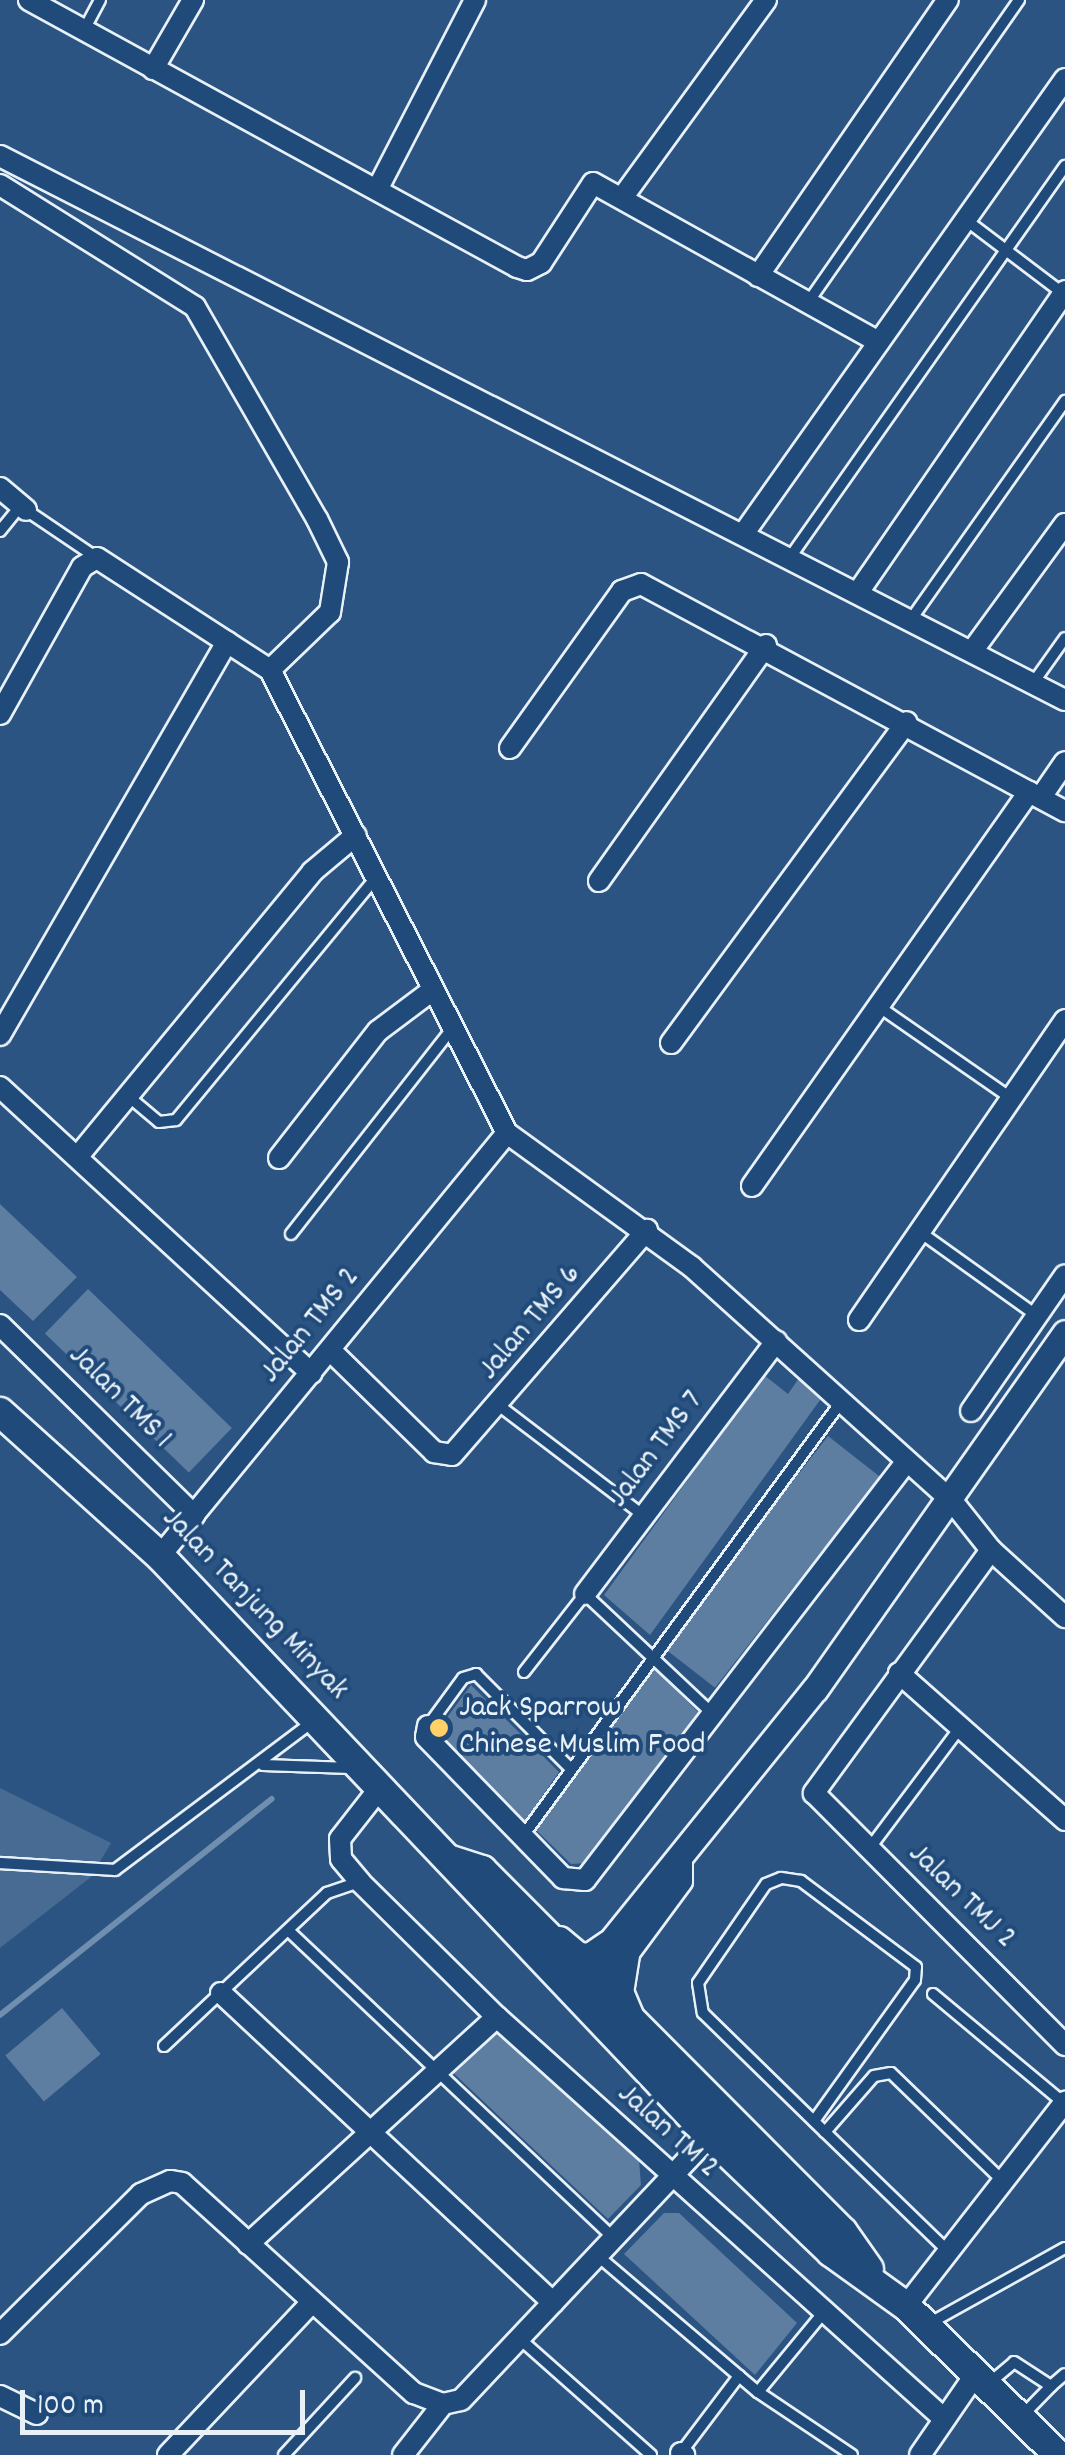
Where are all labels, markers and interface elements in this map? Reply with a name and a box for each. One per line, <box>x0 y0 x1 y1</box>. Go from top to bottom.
street label: Jalan TMS 6 <box>471 1257 591 1389</box>
street label: Jalan TMS 2 <box>253 1260 369 1392</box>
street label: Jalan TMS 1 <box>59 1338 179 1458</box>
street label: Jalan TMS 7 <box>601 1384 713 1516</box>
street label: Jalan Tanjung Minyak <box>152 1501 356 1709</box>
place label: Jack Sparrow Chinese Muslim Food <box>459 1691 706 1766</box>
marker: Jack Sparrow Chinese Muslim Food <box>428 1717 450 1739</box>
street label: Jalan TMJ 2 <box>899 1836 1023 1958</box>
street label: Jalan TM 2 <box>608 2076 726 2188</box>
scale bar <box>25 2370 310 2432</box>
text: 100 m <box>37 2386 104 2429</box>

